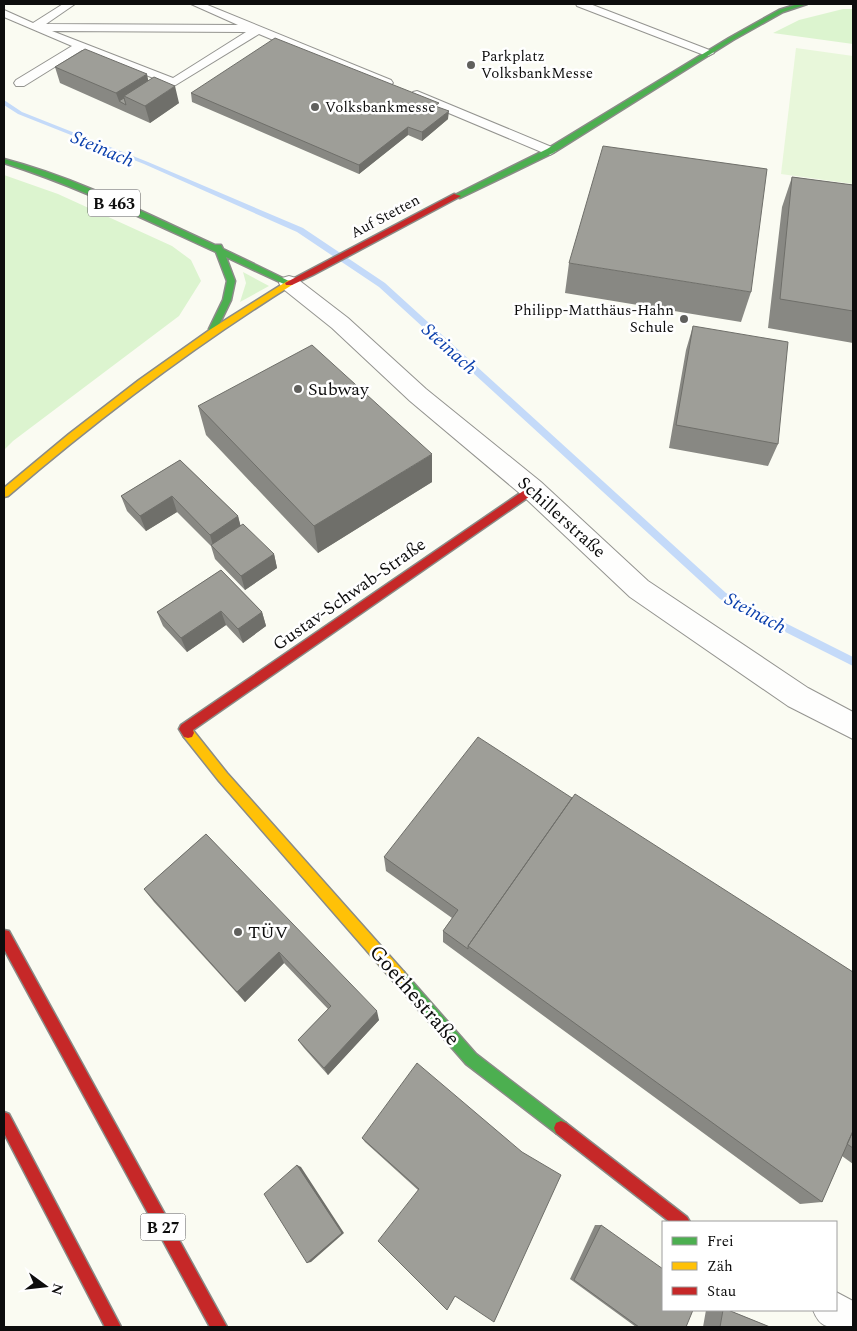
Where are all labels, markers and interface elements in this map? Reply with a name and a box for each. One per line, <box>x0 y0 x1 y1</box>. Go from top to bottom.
place label: Parkplatz VolksbankMesse <box>481 45 593 85</box>
marker: Parkplatz VolksbankMesse <box>465 59 477 71</box>
place label: Volksbankmesse <box>325 96 435 119</box>
marker: Volksbankmesse <box>309 101 321 113</box>
water label: Steinach <box>66 123 139 176</box>
street label: Auf Stetten <box>346 188 424 244</box>
road number: B 463 <box>88 190 140 217</box>
place label: Philipp-Matthäus-Hahn Schule <box>513 299 674 339</box>
marker: Philipp-Matthäus-Hahn Schule <box>678 313 690 325</box>
water label: Steinach <box>415 316 484 382</box>
place label: Subway <box>308 376 370 403</box>
marker: Subway <box>292 383 304 395</box>
street label: Schillerstraße <box>511 470 612 564</box>
street label: Gustav-Schwab-Straße <box>267 531 432 658</box>
water label: Steinach <box>719 585 792 642</box>
place label: TÜV <box>248 919 288 946</box>
marker: TÜV <box>232 926 244 938</box>
street label: Goethestraße <box>361 938 468 1054</box>
road number: B 27 <box>140 1214 186 1240</box>
legend <box>662 1221 837 1311</box>
text: Frei <box>707 1230 734 1253</box>
text: Zäh <box>707 1255 733 1278</box>
north arrow <box>20 1261 70 1311</box>
text: Stau <box>707 1280 736 1303</box>
text: N <box>45 1281 69 1297</box>

